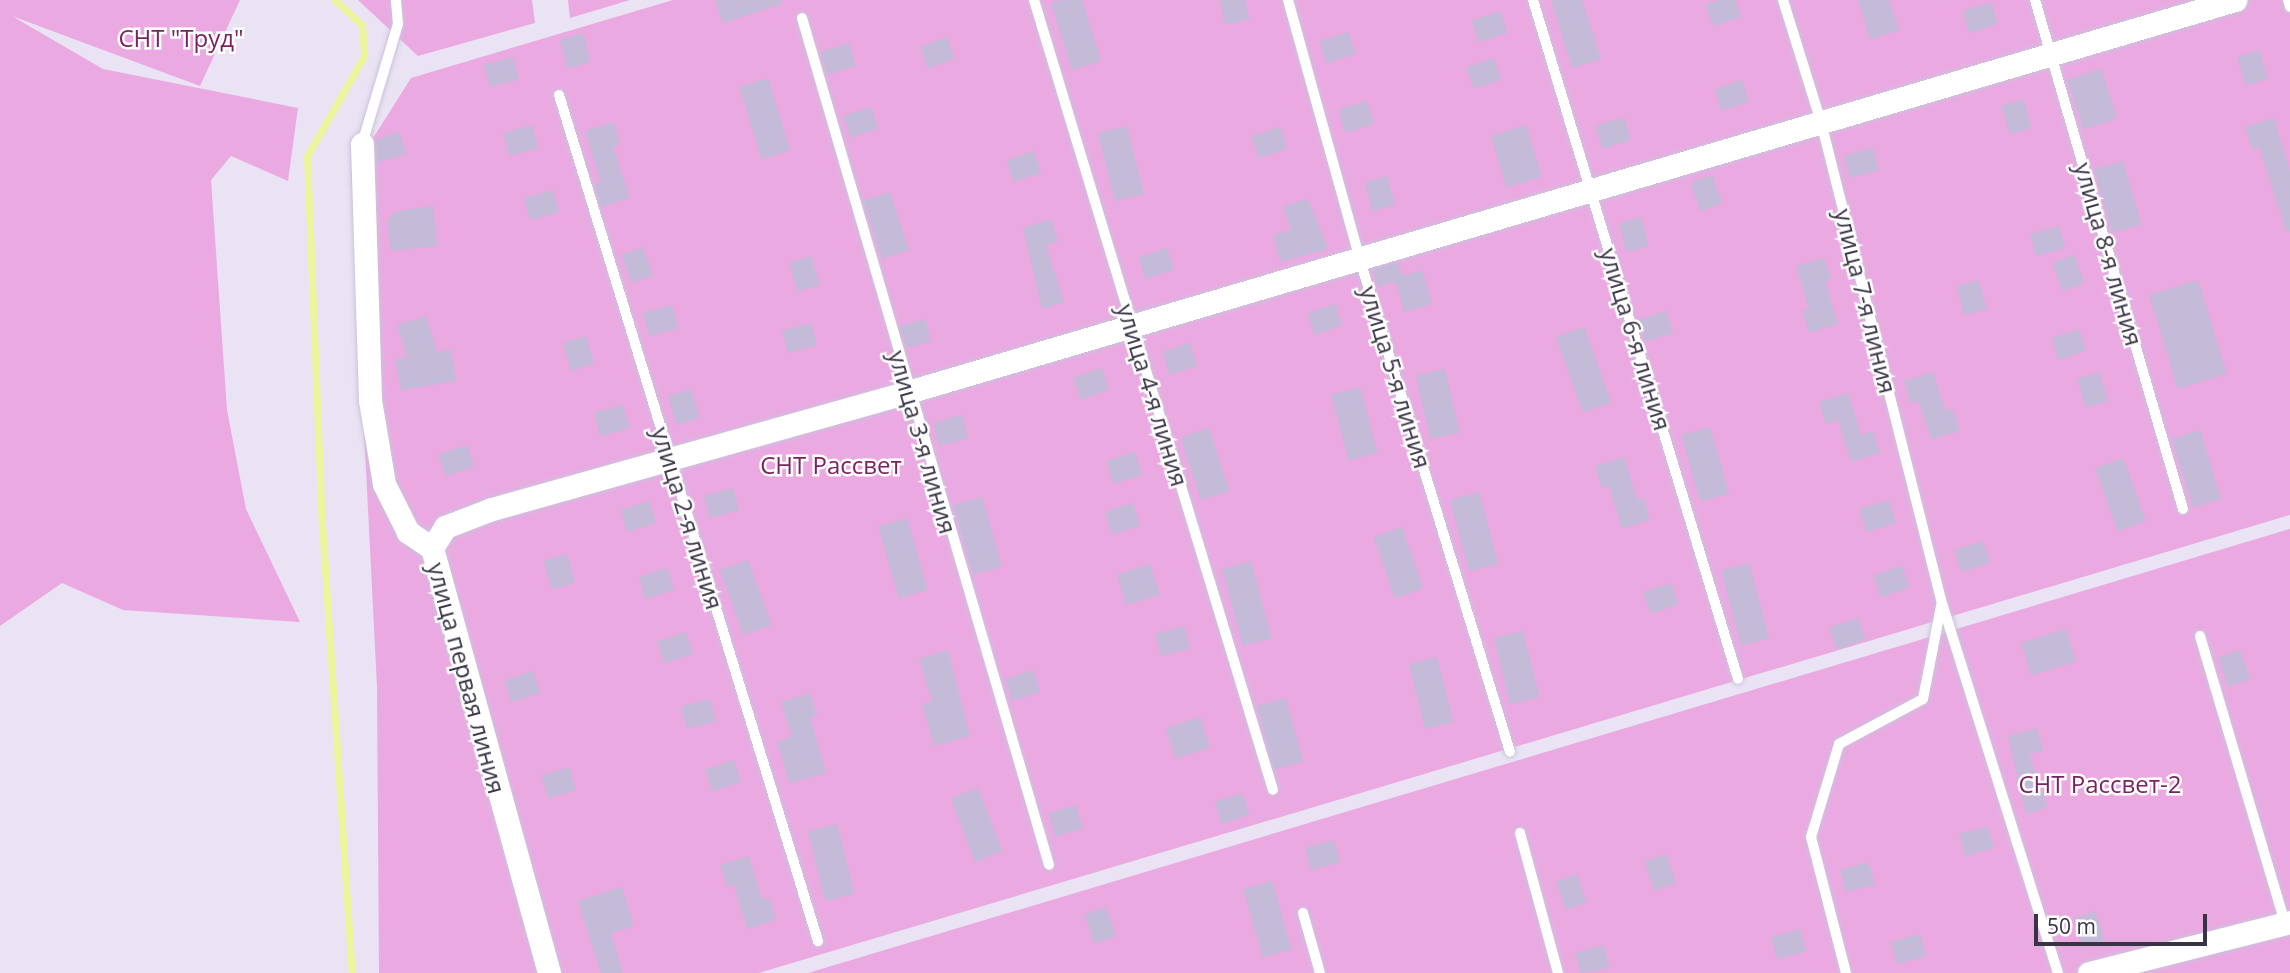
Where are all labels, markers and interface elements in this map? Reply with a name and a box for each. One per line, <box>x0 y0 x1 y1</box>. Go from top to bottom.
park label: СНТ "Труд" <box>118 24 244 52</box>
street label: улица 8-я линия <box>2069 159 2149 349</box>
street label: улица 7-я линия <box>1829 206 1903 396</box>
street label: улица 6-я линия <box>1595 244 1677 434</box>
street label: улица 5-я линия <box>1355 282 1437 472</box>
street label: улица 4-я линия <box>1112 300 1194 490</box>
street label: улица 3-я линия <box>883 347 963 537</box>
street label: улица 2-я линия <box>647 423 729 613</box>
park label: СНТ Рассвет <box>760 451 902 479</box>
street label: улица первая линия <box>422 559 512 797</box>
park label: СНТ Рассвет-2 <box>2018 770 2182 798</box>
scale bar <box>2038 900 2211 944</box>
text: 50 m <box>2047 912 2096 940</box>

